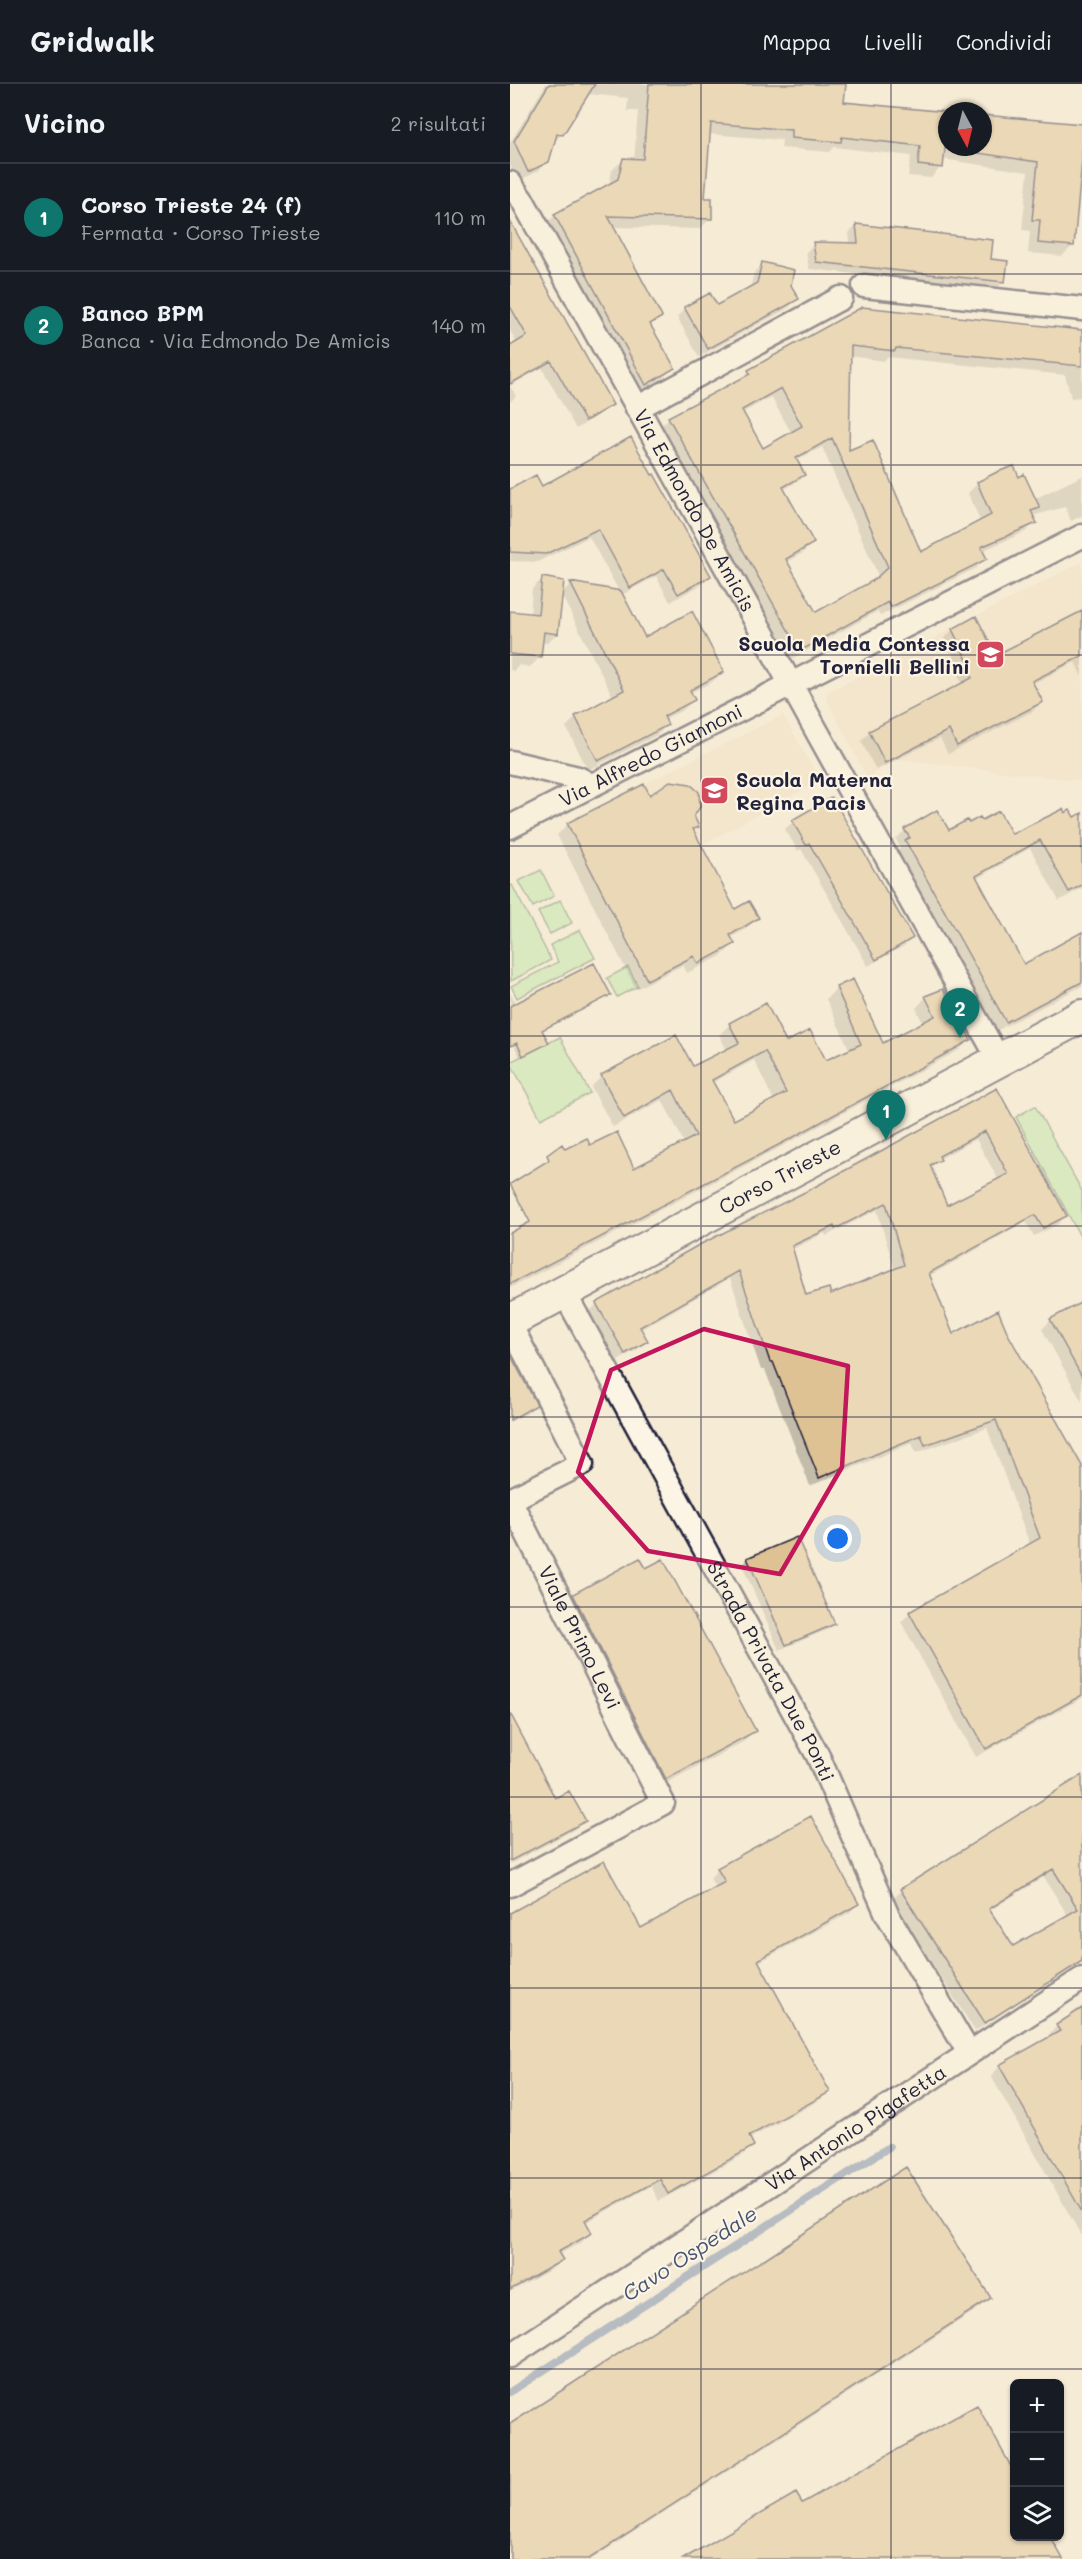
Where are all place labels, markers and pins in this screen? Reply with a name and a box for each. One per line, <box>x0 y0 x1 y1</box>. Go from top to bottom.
place label: Scuola Media Contessa Tornielli Bellini <box>738 630 970 679</box>
school or university icon: Scuola Media Contessa Tornielli Bellini <box>975 639 1007 671</box>
place label: Scuola Materna Regina Pacis <box>736 766 892 815</box>
school or university icon: Scuola Materna Regina Pacis <box>699 775 731 807</box>
pin: 2 <box>940 988 980 1038</box>
pin: 1 <box>866 1090 905 1140</box>

